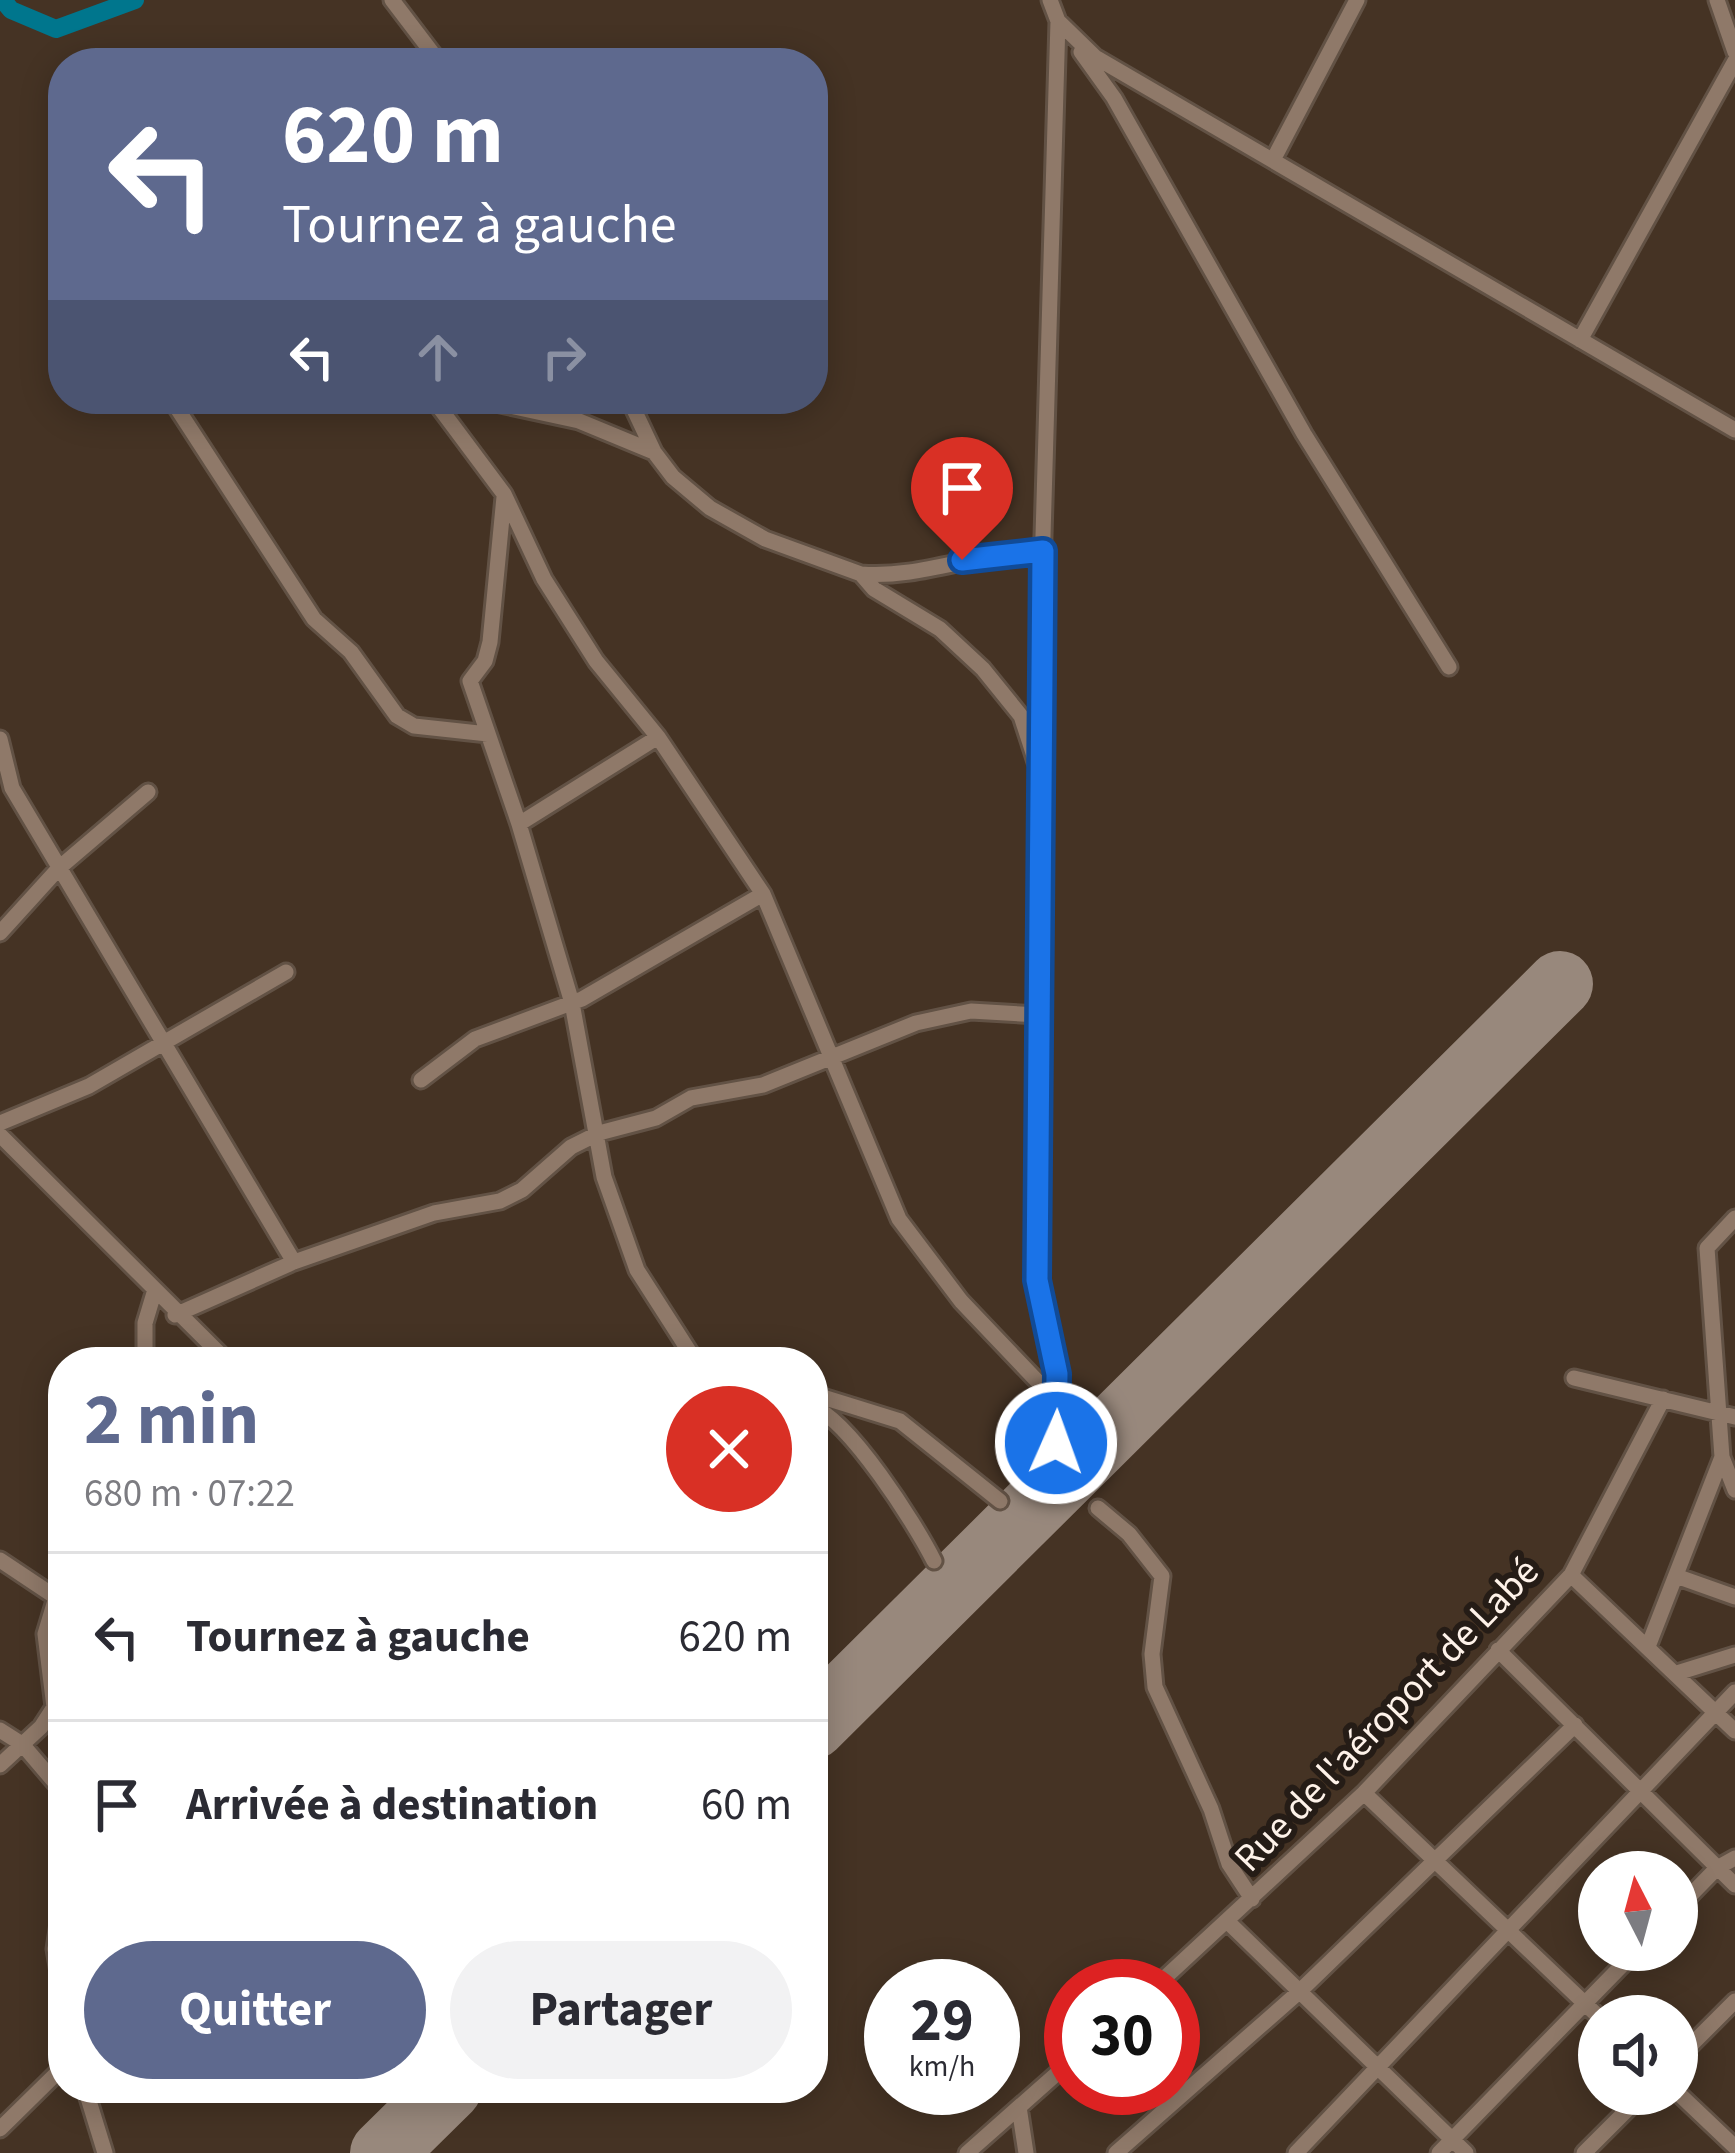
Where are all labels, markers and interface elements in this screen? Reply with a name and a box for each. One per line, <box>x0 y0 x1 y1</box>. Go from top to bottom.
text: 620 m <box>282 76 504 196</box>
icon: left <box>84 96 240 252</box>
text: Tournez à gauche <box>282 187 677 264</box>
icon: left <box>279 324 345 390</box>
icon: ahead <box>405 324 471 390</box>
icon: right <box>531 324 597 390</box>
pin <box>911 437 1013 560</box>
icon: arrive <box>929 455 995 521</box>
text: 2 min <box>84 1369 259 1472</box>
position arrow <box>993 1380 1119 1506</box>
button: close <box>666 1386 792 1512</box>
text: 680 m · 07:22 <box>84 1466 295 1522</box>
street label: Rue de l'aéroport de Labé <box>1222 1545 1552 1885</box>
icon: left <box>84 1604 150 1670</box>
text: Tournez à gauche <box>186 1605 530 1669</box>
text: 620 m <box>679 1605 792 1669</box>
icon: arrive <box>84 1772 150 1838</box>
text: Arrivée à destination <box>186 1773 598 1837</box>
text: 60 m <box>701 1773 792 1837</box>
north arrow <box>1578 1851 1698 1971</box>
map controls <box>1578 1851 1698 2115</box>
button: Quitter <box>84 1941 426 2079</box>
button: Partager <box>450 1941 792 2079</box>
speed limit sign: 30 <box>1044 1959 1200 2115</box>
text: 29 <box>910 1979 974 2064</box>
button: sound <box>1578 1995 1698 2115</box>
text: km/h <box>909 2045 975 2088</box>

